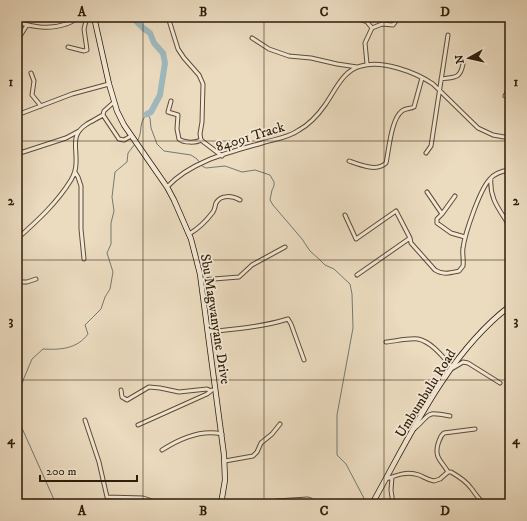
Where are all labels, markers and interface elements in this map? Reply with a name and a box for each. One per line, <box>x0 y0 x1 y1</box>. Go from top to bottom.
text: A <box>77 4 87 20</box>
text: B <box>199 4 207 20</box>
text: C <box>320 4 329 20</box>
text: D <box>440 4 450 20</box>
north arrow <box>449 38 489 78</box>
text: N <box>453 54 468 65</box>
text: 1 <box>9 74 14 90</box>
text: 1 <box>514 74 519 90</box>
street label: 84091 Track <box>214 118 287 156</box>
text: 2 <box>8 193 15 209</box>
text: 2 <box>513 193 520 209</box>
street label: Sbu Magwanyane Drive <box>196 253 234 386</box>
text: 3 <box>9 313 14 329</box>
text: 3 <box>514 313 519 329</box>
street label: Umbumbulu Road <box>391 346 460 441</box>
text: 4 <box>6 432 15 449</box>
text: 4 <box>511 432 520 449</box>
scale bar <box>40 457 137 483</box>
text: 200 m <box>46 464 76 479</box>
text: A <box>77 503 87 519</box>
text: B <box>199 503 207 519</box>
text: C <box>320 503 329 519</box>
text: D <box>440 503 450 519</box>

